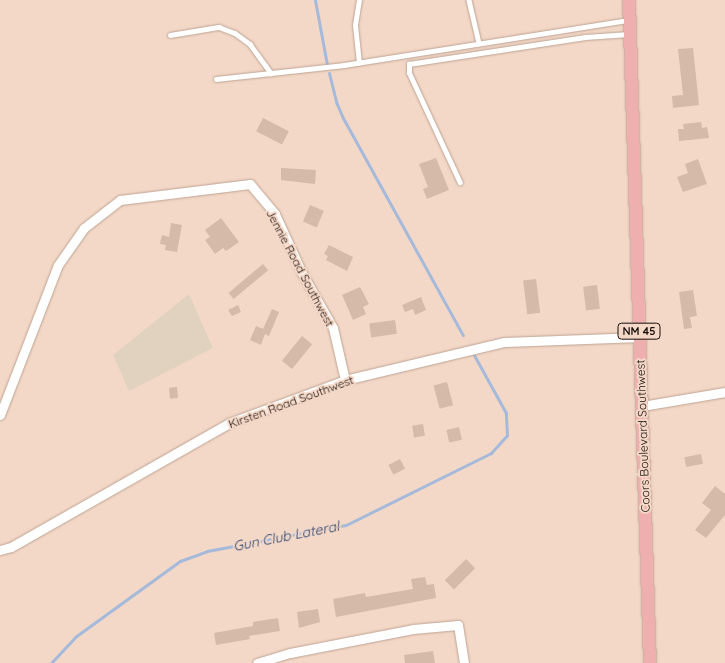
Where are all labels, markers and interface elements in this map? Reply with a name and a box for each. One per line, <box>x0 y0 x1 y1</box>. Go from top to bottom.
street label: Jennie Road Southwest <box>263 207 337 329</box>
road number: NM 45 <box>616 322 662 340</box>
street label: Coors Boulevard Southwest <box>633 359 653 513</box>
street label: Kirsten Road Southwest <box>226 373 356 431</box>
water label: Gun Club Lateral <box>232 517 340 555</box>

